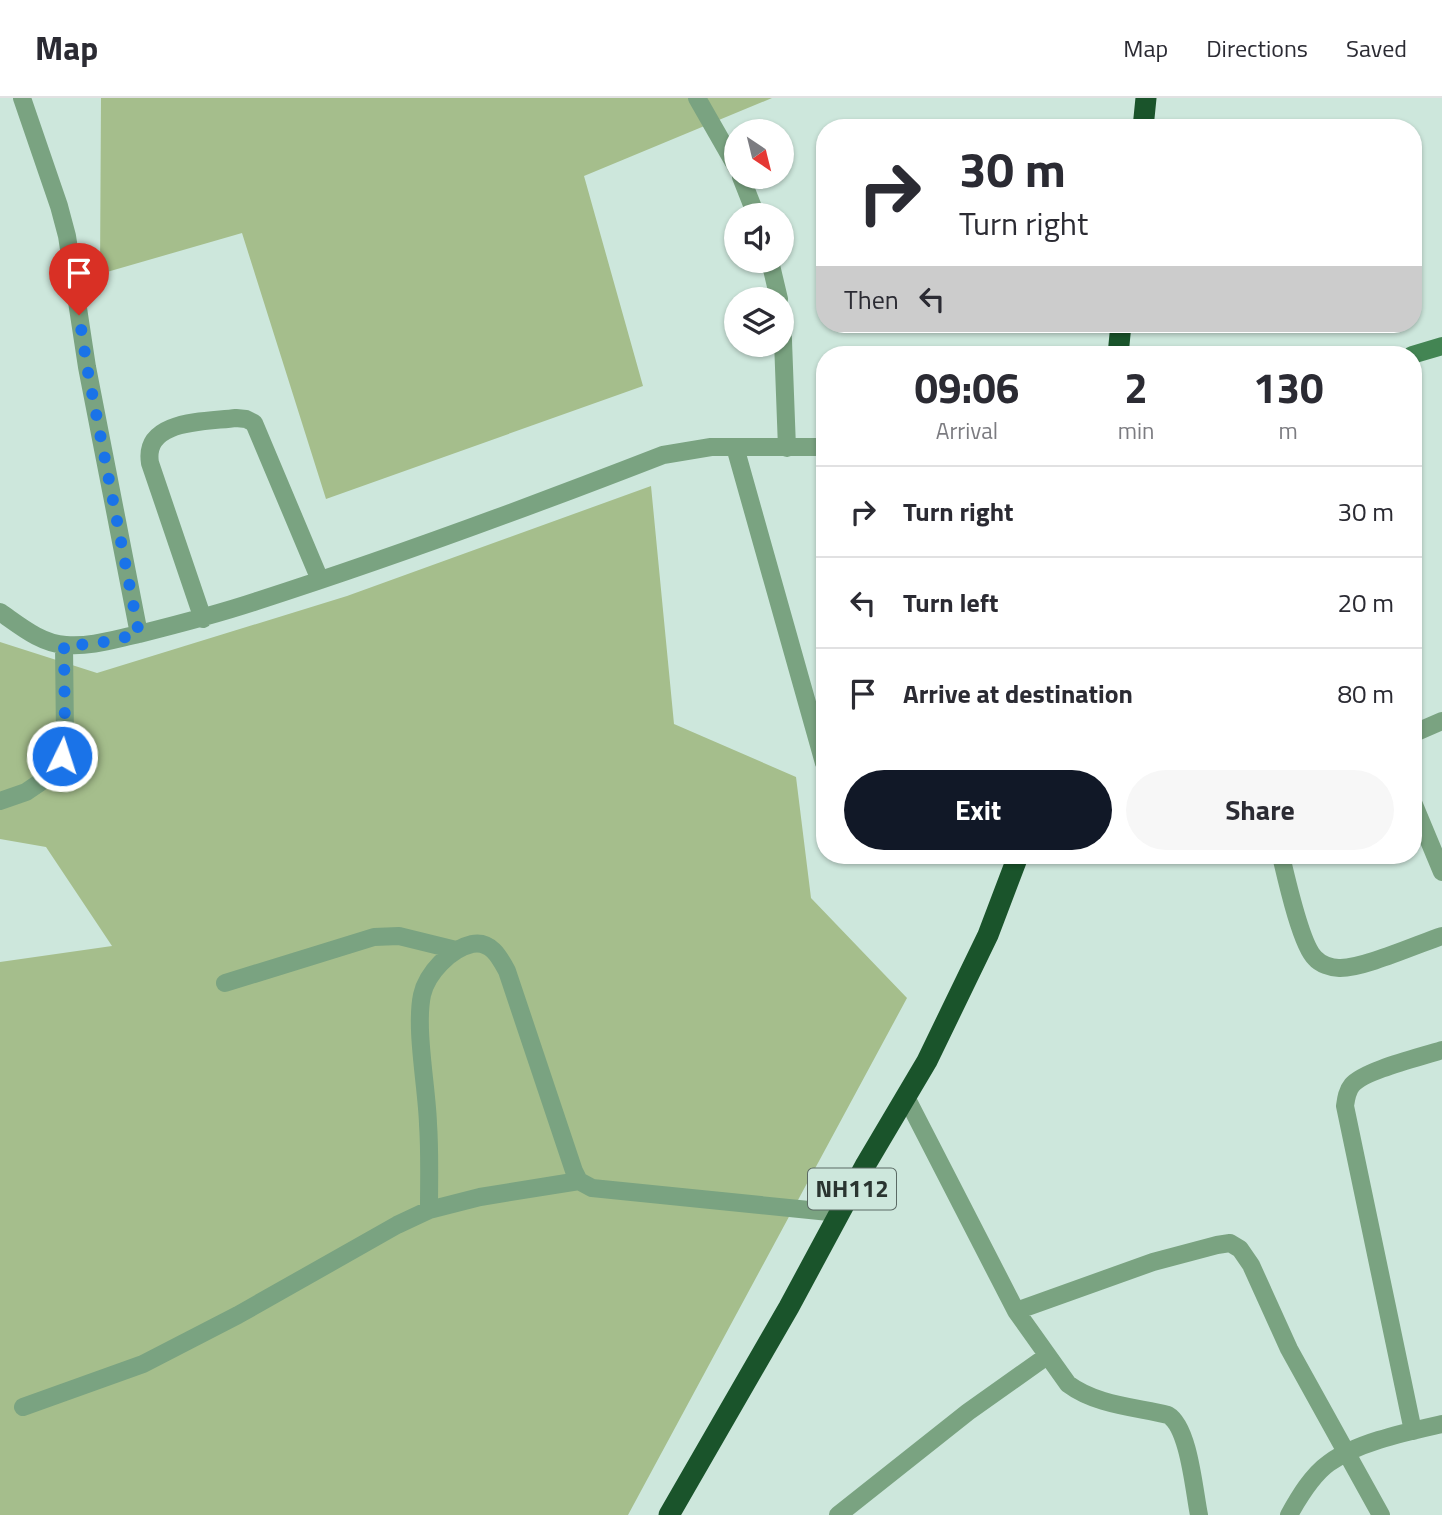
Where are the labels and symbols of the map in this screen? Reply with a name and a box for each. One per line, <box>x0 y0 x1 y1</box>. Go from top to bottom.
north arrow <box>724 119 794 189</box>
pin <box>49 243 109 315</box>
position arrow <box>25 719 99 793</box>
road number: NH112 <box>808 1168 896 1210</box>

